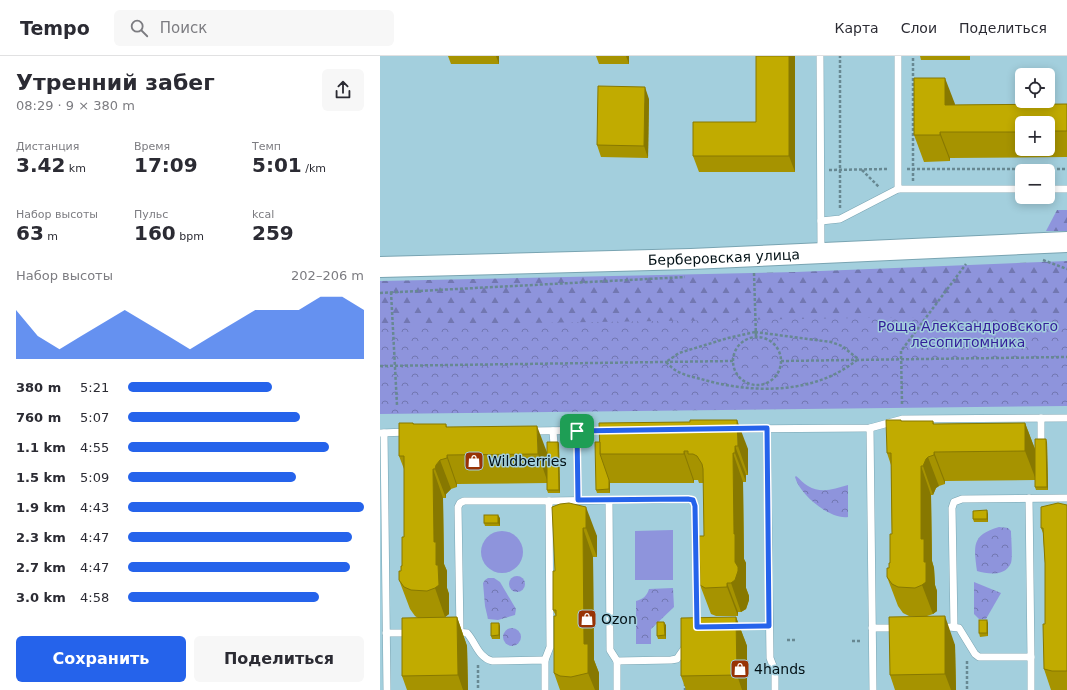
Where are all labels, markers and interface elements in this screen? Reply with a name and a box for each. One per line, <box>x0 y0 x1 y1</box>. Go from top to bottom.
search box <box>114 10 394 46</box>
text: Tempo <box>20 17 90 39</box>
icon: search <box>128 17 150 39</box>
text: Поиск <box>160 19 207 37</box>
text: Карта <box>835 20 879 36</box>
text: Слои <box>901 20 937 36</box>
text: Поделиться <box>959 20 1047 36</box>
map controls <box>1015 68 1055 204</box>
button: locate <box>1015 68 1055 108</box>
button: share <box>322 69 364 111</box>
text: Утренний забег <box>16 70 215 95</box>
text: 08:29 · 9 × 380 m <box>16 98 135 113</box>
button: + <box>1015 116 1055 156</box>
text: Дистанция <box>16 140 79 153</box>
text: Время <box>134 140 170 153</box>
text: Темп <box>252 140 281 153</box>
text: 3.42 <box>16 153 65 177</box>
text: 17:09 <box>134 153 198 177</box>
text: 5:01 <box>252 153 302 177</box>
text: km <box>65 162 86 175</box>
text: /km <box>302 162 326 175</box>
button: − <box>1015 164 1055 204</box>
text: Набор высоты <box>16 208 98 221</box>
text: Пульс <box>134 208 168 221</box>
text: kcal <box>252 208 274 221</box>
text: 63 <box>16 221 44 245</box>
text: 160 <box>134 221 176 245</box>
text: 259 <box>252 221 294 245</box>
text: m <box>44 230 58 243</box>
text: bpm <box>176 230 204 243</box>
street label: Берберовская улица <box>648 246 800 268</box>
text: Набор высоты <box>16 268 113 283</box>
text: 202–206 m <box>291 268 364 283</box>
park label: Роща Александровского лесопитомника <box>878 318 1058 350</box>
text: 380 m <box>16 380 61 395</box>
text: 5:21 <box>80 380 109 395</box>
text: 760 m <box>16 410 61 425</box>
text: 5:07 <box>80 410 109 425</box>
pin <box>560 414 594 448</box>
icon: arrive <box>566 420 588 442</box>
text: 1.1 km <box>16 440 66 455</box>
text: 4:55 <box>80 440 109 455</box>
shop icon: Wildberries <box>463 450 485 472</box>
place label: Wildberries <box>488 453 567 469</box>
text: 1.5 km <box>16 470 66 485</box>
text: 5:09 <box>80 470 109 485</box>
text: 1.9 km <box>16 500 66 515</box>
text: 4:43 <box>80 500 109 515</box>
text: 2.3 km <box>16 530 66 545</box>
text: 4:47 <box>80 530 109 545</box>
text: 2.7 km <box>16 560 66 575</box>
text: 4:47 <box>80 560 109 575</box>
text: 3.0 km <box>16 590 66 605</box>
text: 4:58 <box>80 590 109 605</box>
shop icon: Ozon <box>576 608 598 630</box>
place label: Ozon <box>601 611 637 627</box>
button: Сохранить <box>16 636 186 682</box>
button: Поделиться <box>194 636 364 682</box>
shop icon: 4hands <box>729 658 751 680</box>
place label: 4hands <box>754 661 805 677</box>

